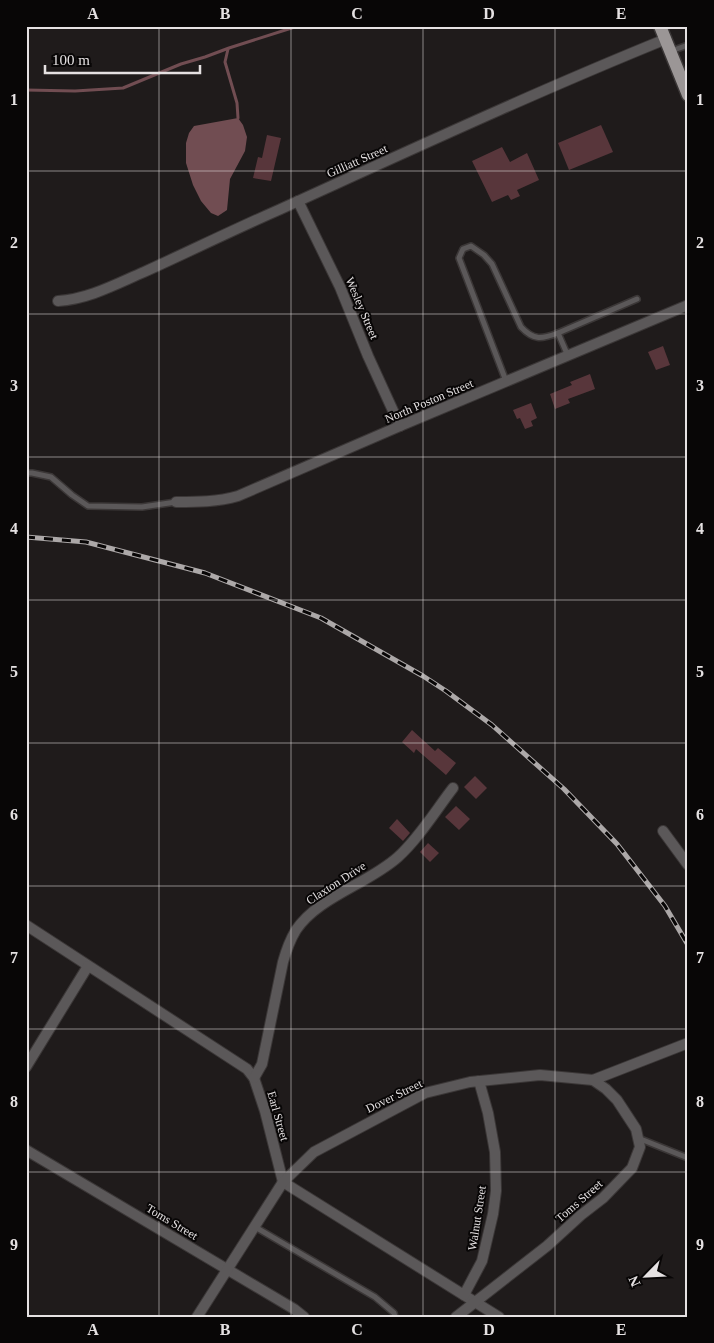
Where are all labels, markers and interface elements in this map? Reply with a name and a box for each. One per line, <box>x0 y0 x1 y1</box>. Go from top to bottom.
text: A <box>87 5 99 22</box>
text: B <box>220 5 231 22</box>
text: C <box>351 5 363 22</box>
text: D <box>483 5 495 22</box>
text: E <box>616 5 626 22</box>
scale bar <box>45 42 200 74</box>
text: 100 m <box>52 52 90 68</box>
text: 1 <box>10 91 18 108</box>
text: 1 <box>696 91 704 108</box>
street label: Gilliatt Street <box>324 141 390 181</box>
text: 2 <box>10 234 18 251</box>
text: 2 <box>696 234 704 251</box>
street label: Wesley Street <box>343 275 382 342</box>
street label: North Poston Street <box>383 376 476 426</box>
text: 3 <box>10 377 18 394</box>
text: 3 <box>696 377 704 394</box>
text: 4 <box>10 520 18 537</box>
text: 4 <box>696 520 704 537</box>
text: 5 <box>10 663 18 680</box>
text: 5 <box>696 663 704 680</box>
text: 6 <box>10 806 18 823</box>
text: 6 <box>696 806 704 823</box>
street label: Claxton Drive <box>304 859 368 907</box>
text: 7 <box>10 949 18 966</box>
text: 7 <box>696 949 704 966</box>
street label: Dover Street <box>364 1076 425 1116</box>
street label: Earl Street <box>264 1090 292 1143</box>
text: 8 <box>10 1093 18 1110</box>
text: 8 <box>696 1093 704 1110</box>
street label: Toms Street <box>553 1176 606 1225</box>
street label: Walnut Street <box>465 1184 489 1251</box>
street label: Toms Street <box>144 1201 201 1243</box>
text: 9 <box>10 1236 18 1253</box>
text: 9 <box>696 1236 704 1253</box>
north arrow <box>622 1250 672 1300</box>
text: N <box>626 1273 643 1289</box>
text: A <box>87 1321 99 1338</box>
text: B <box>220 1321 231 1338</box>
text: C <box>351 1321 363 1338</box>
text: D <box>483 1321 495 1338</box>
text: E <box>616 1321 626 1338</box>

